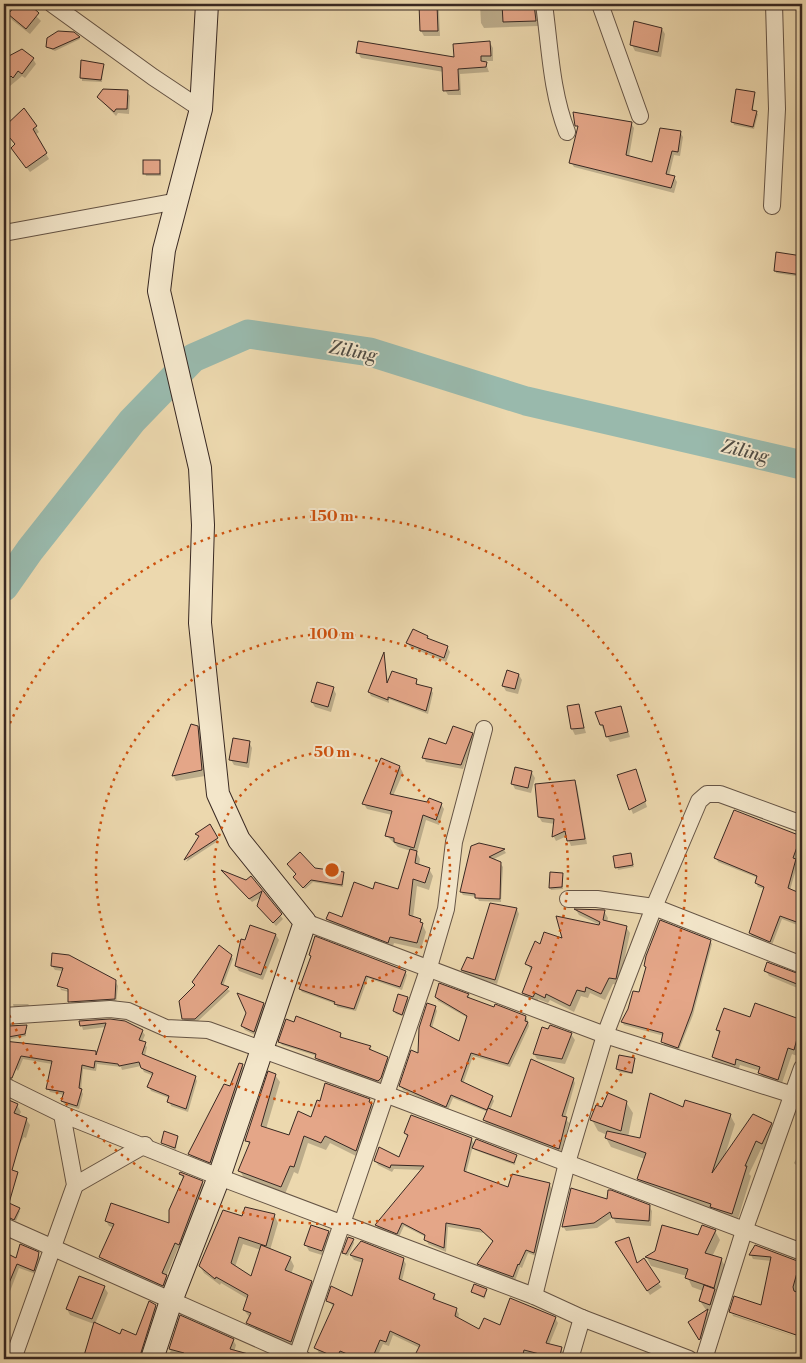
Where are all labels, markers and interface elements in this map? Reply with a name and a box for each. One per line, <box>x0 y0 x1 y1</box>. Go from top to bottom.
water label: Ziling <box>327 336 379 367</box>
water label: Ziling <box>719 435 772 468</box>
text: 150 m <box>310 507 354 526</box>
text: 100 m <box>310 625 355 644</box>
text: 50 m <box>314 743 350 762</box>
centre of rings <box>323 861 341 879</box>

